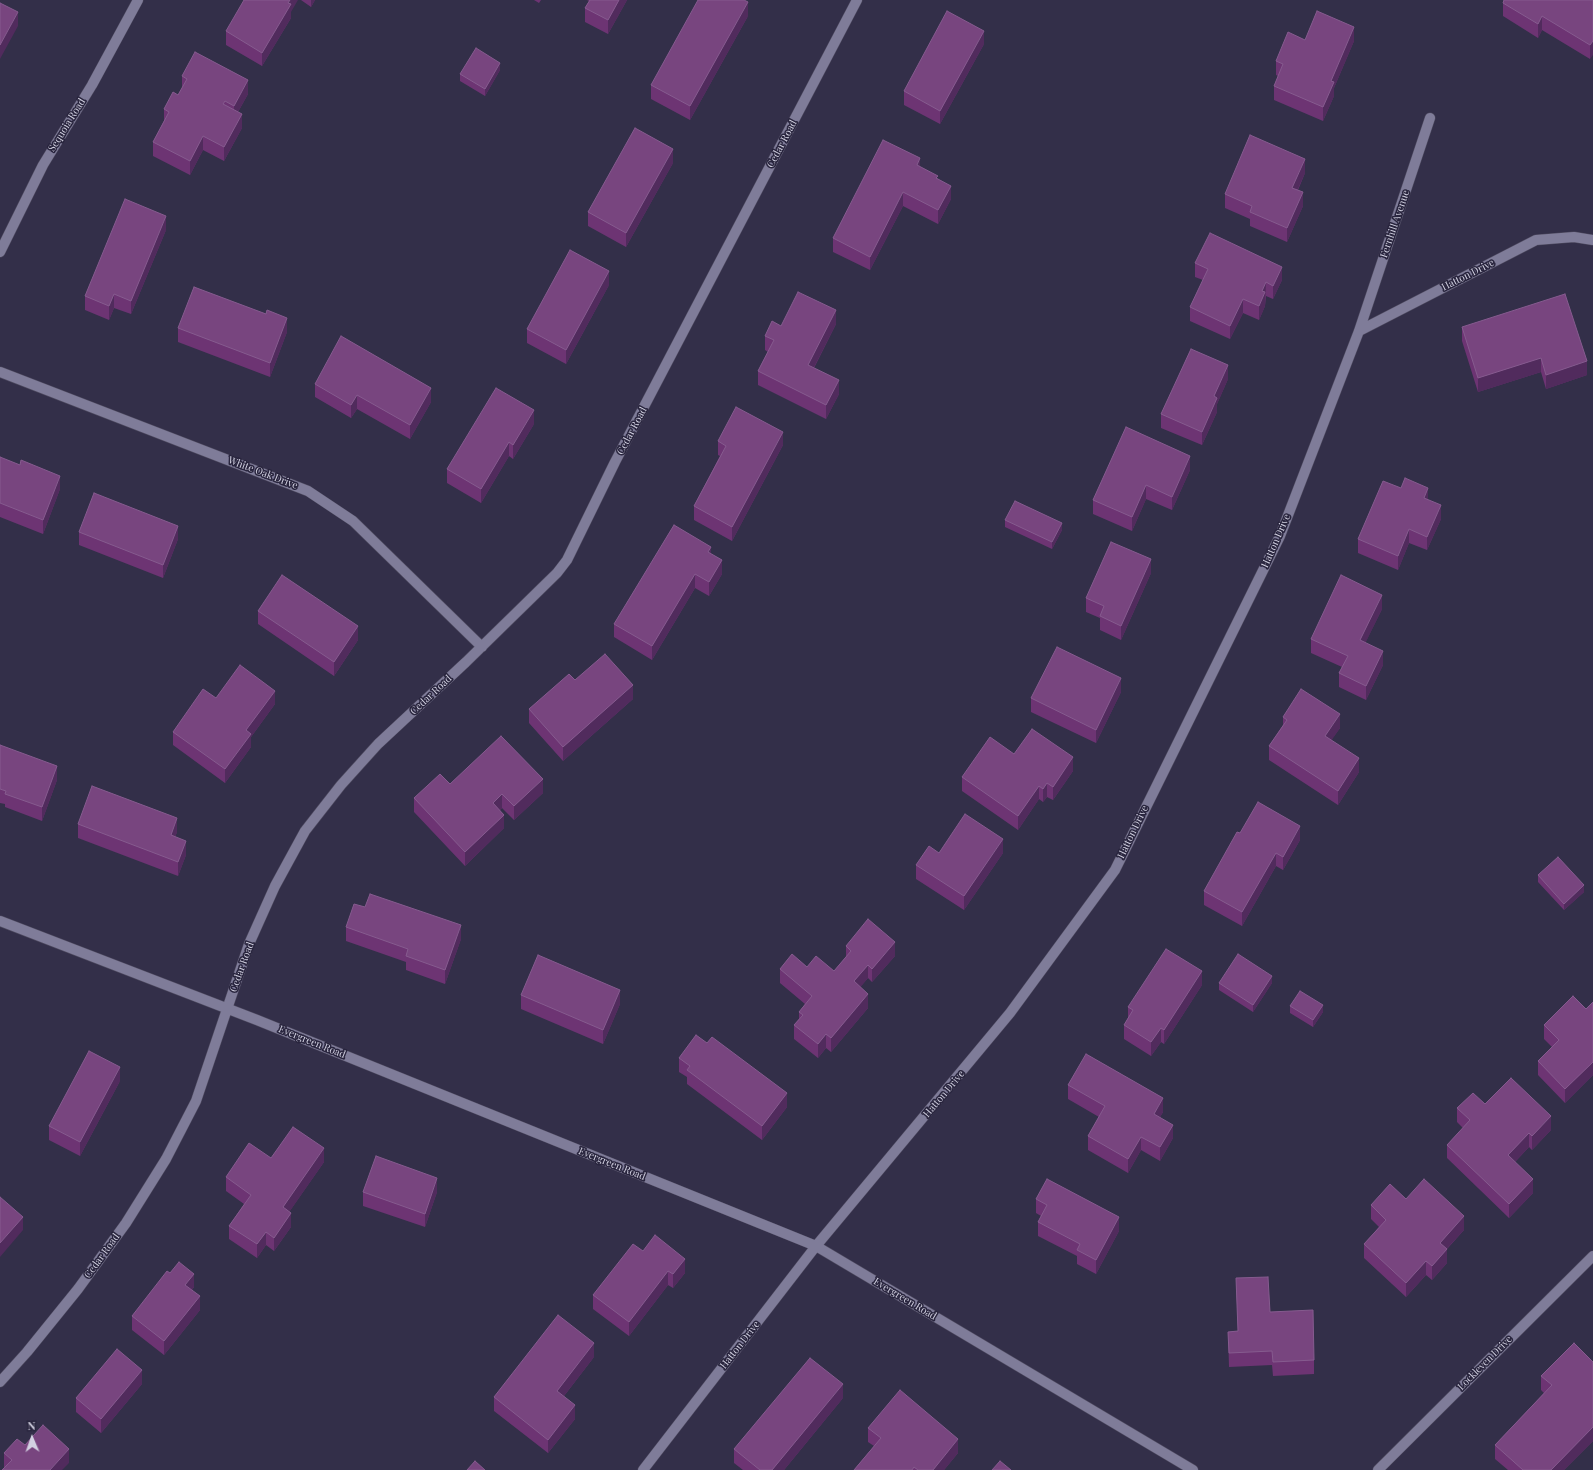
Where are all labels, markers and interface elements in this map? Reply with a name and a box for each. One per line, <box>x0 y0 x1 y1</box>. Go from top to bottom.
street label: Sequoia Road <box>46 96 88 154</box>
street label: Cedar Road <box>764 118 800 170</box>
street label: Fernhill Avenue <box>1378 189 1412 259</box>
street label: Hatton Drive <box>1440 257 1496 293</box>
street label: Cedar Road <box>614 405 650 457</box>
street label: White Oak Drive <box>226 454 300 492</box>
street label: Hatton Drive <box>1259 512 1293 570</box>
street label: Cedar Road <box>408 673 454 717</box>
street label: Hatton Drive <box>1115 803 1151 861</box>
street label: Cedar Road <box>227 940 257 994</box>
street label: Evergreen Road <box>277 1023 347 1061</box>
street label: Hatton Drive <box>921 1068 967 1120</box>
street label: Evergreen Road <box>577 1145 647 1183</box>
street label: Cedar Road <box>82 1231 122 1281</box>
street label: Evergreen Road <box>871 1276 939 1322</box>
street label: Hatton Drive <box>718 1319 762 1371</box>
street label: Lockleven Drive <box>1455 1333 1515 1393</box>
north arrow <box>12 1418 52 1458</box>
text: N <box>27 1418 36 1433</box>

